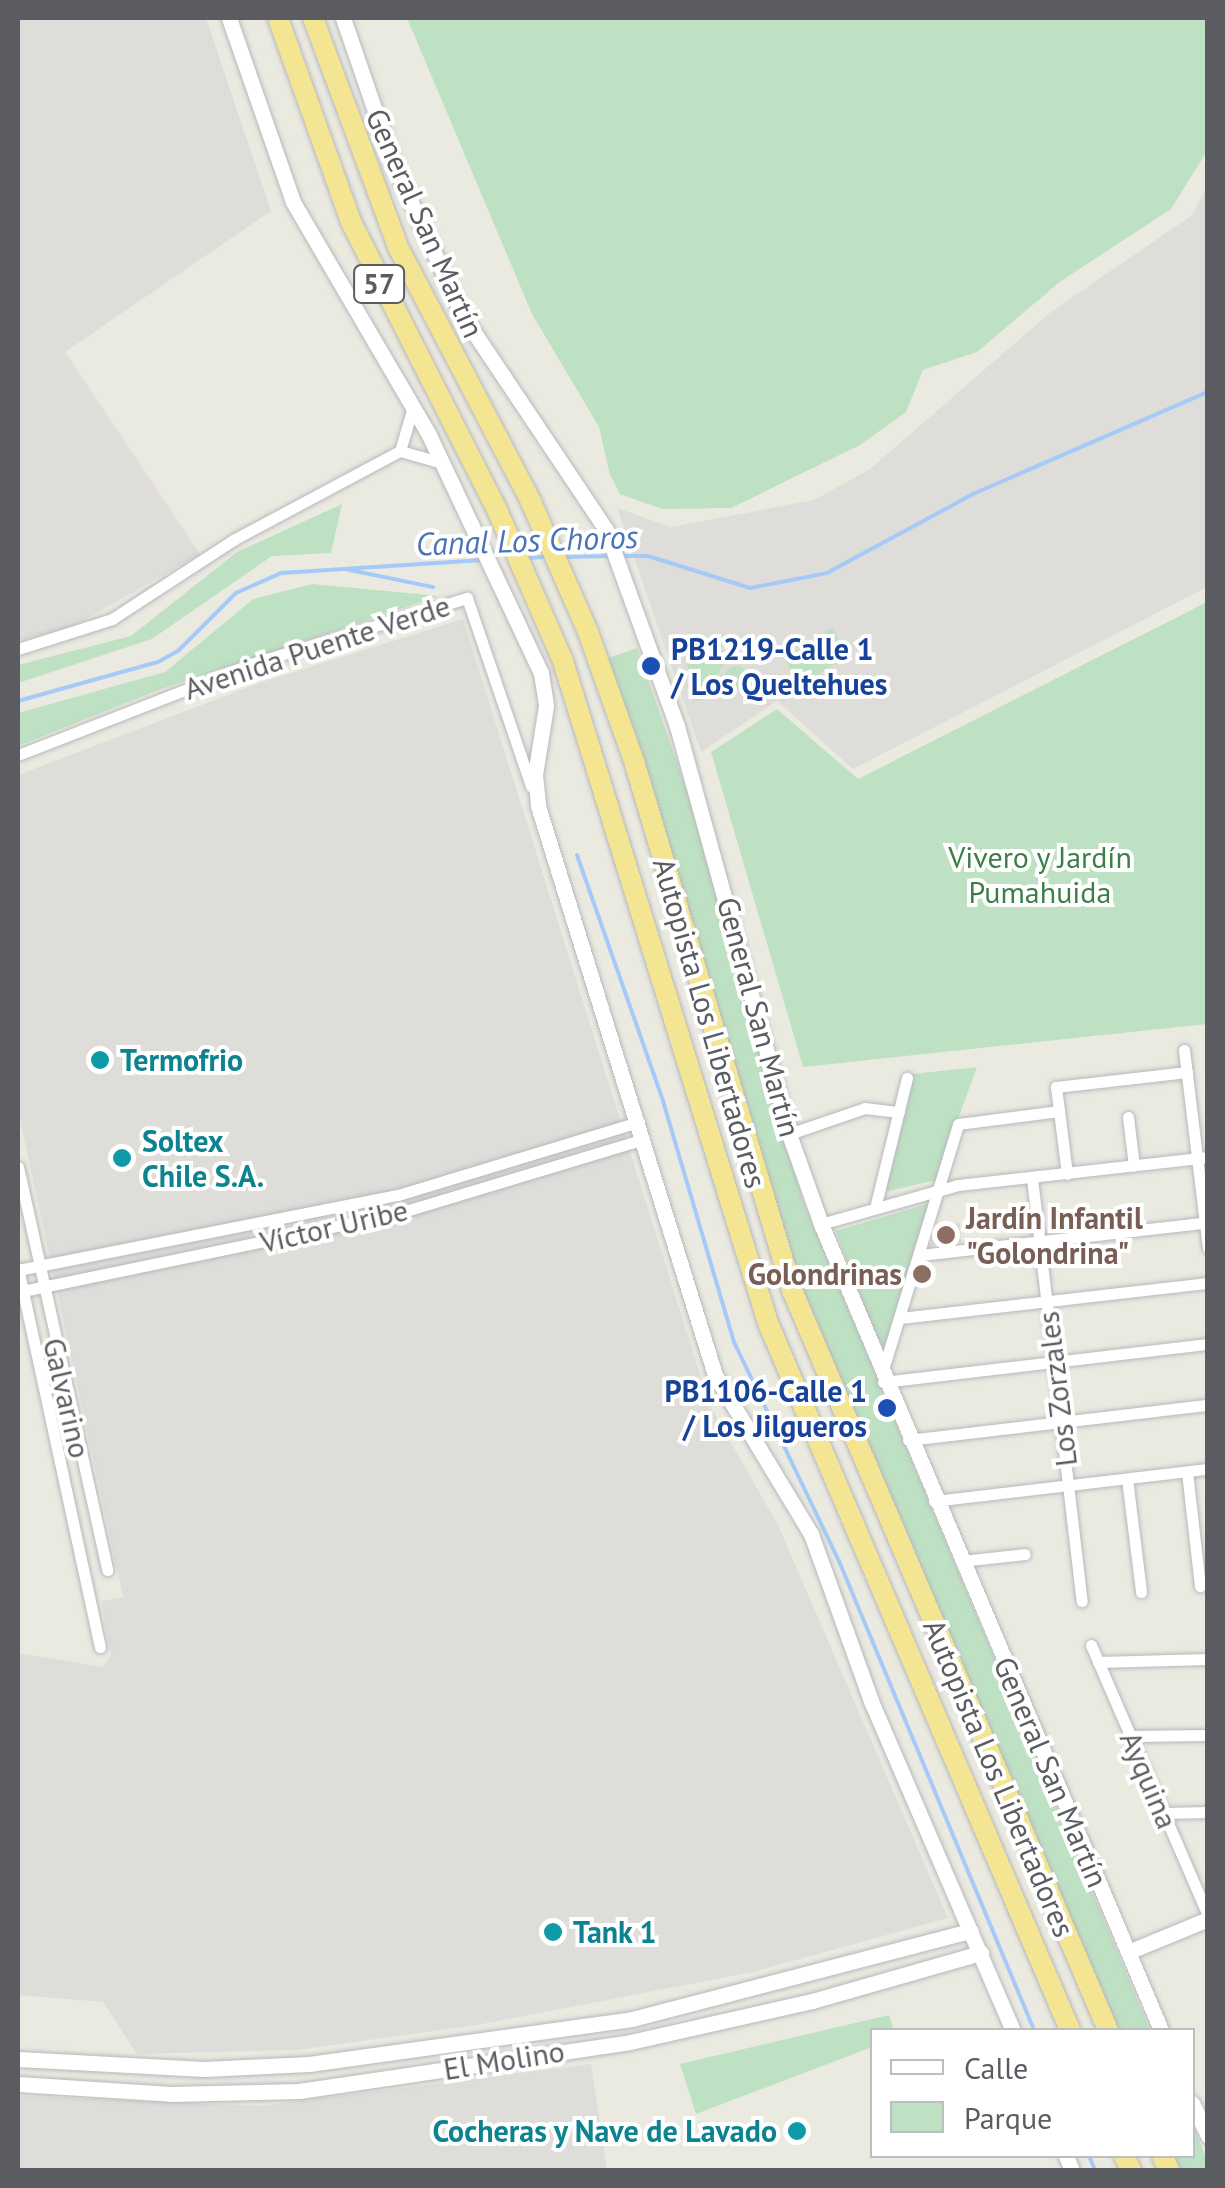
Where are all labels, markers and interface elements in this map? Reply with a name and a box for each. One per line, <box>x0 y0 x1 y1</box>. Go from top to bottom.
street label: General San Martín <box>358 103 492 343</box>
road number: 57 <box>352 261 406 307</box>
water label: Canal Los Choros <box>415 517 639 563</box>
street label: Avenida Puente Verde <box>179 587 455 707</box>
place label: PB1219-Calle 1 / Los Queltehues <box>671 631 888 702</box>
marker: PB1219-Calle 1 / Los Queltehues <box>640 655 662 677</box>
park label: Vivero y Jardín Pumahuida <box>947 839 1133 910</box>
street label: Autopista Los Libertadores <box>646 854 774 1192</box>
street label: General San Martín <box>710 893 808 1141</box>
place label: Termofrio <box>120 1042 243 1078</box>
marker: Termofrio <box>89 1049 111 1071</box>
place label: Soltex Chile S.A. <box>142 1123 264 1194</box>
marker: Soltex Chile S.A. <box>111 1147 133 1169</box>
street label: Víctor Uribe <box>257 1192 411 1260</box>
place label: Jardín Infantil "Golondrina" <box>966 1200 1143 1270</box>
marker: Jardín Infantil "Golondrina" <box>935 1224 957 1246</box>
place label: Golondrinas <box>748 1256 902 1292</box>
marker: Golondrinas <box>911 1263 933 1285</box>
street label: Los Zorzales <box>1030 1309 1084 1469</box>
street label: Galvarino <box>36 1334 98 1462</box>
place label: PB1106-Calle 1 / Los Jilgueros <box>664 1373 867 1444</box>
marker: PB1106-Calle 1 / Los Jilgueros <box>876 1397 898 1419</box>
street label: Autopista Los Libertadores <box>916 1614 1082 1942</box>
street label: General San Martín <box>986 1651 1116 1893</box>
street label: Ayquina <box>1113 1726 1185 1834</box>
place label: Tank 1 <box>573 1914 657 1950</box>
marker: Tank 1 <box>542 1921 564 1943</box>
legend <box>870 2028 1195 2158</box>
street label: El Molino <box>441 2033 567 2087</box>
text: Calle <box>964 2048 1028 2087</box>
text: Parque <box>964 2098 1052 2137</box>
place label: Cocheras y Nave de Lavado <box>431 2113 777 2149</box>
marker: Cocheras y Nave de Lavado <box>786 2120 808 2142</box>

